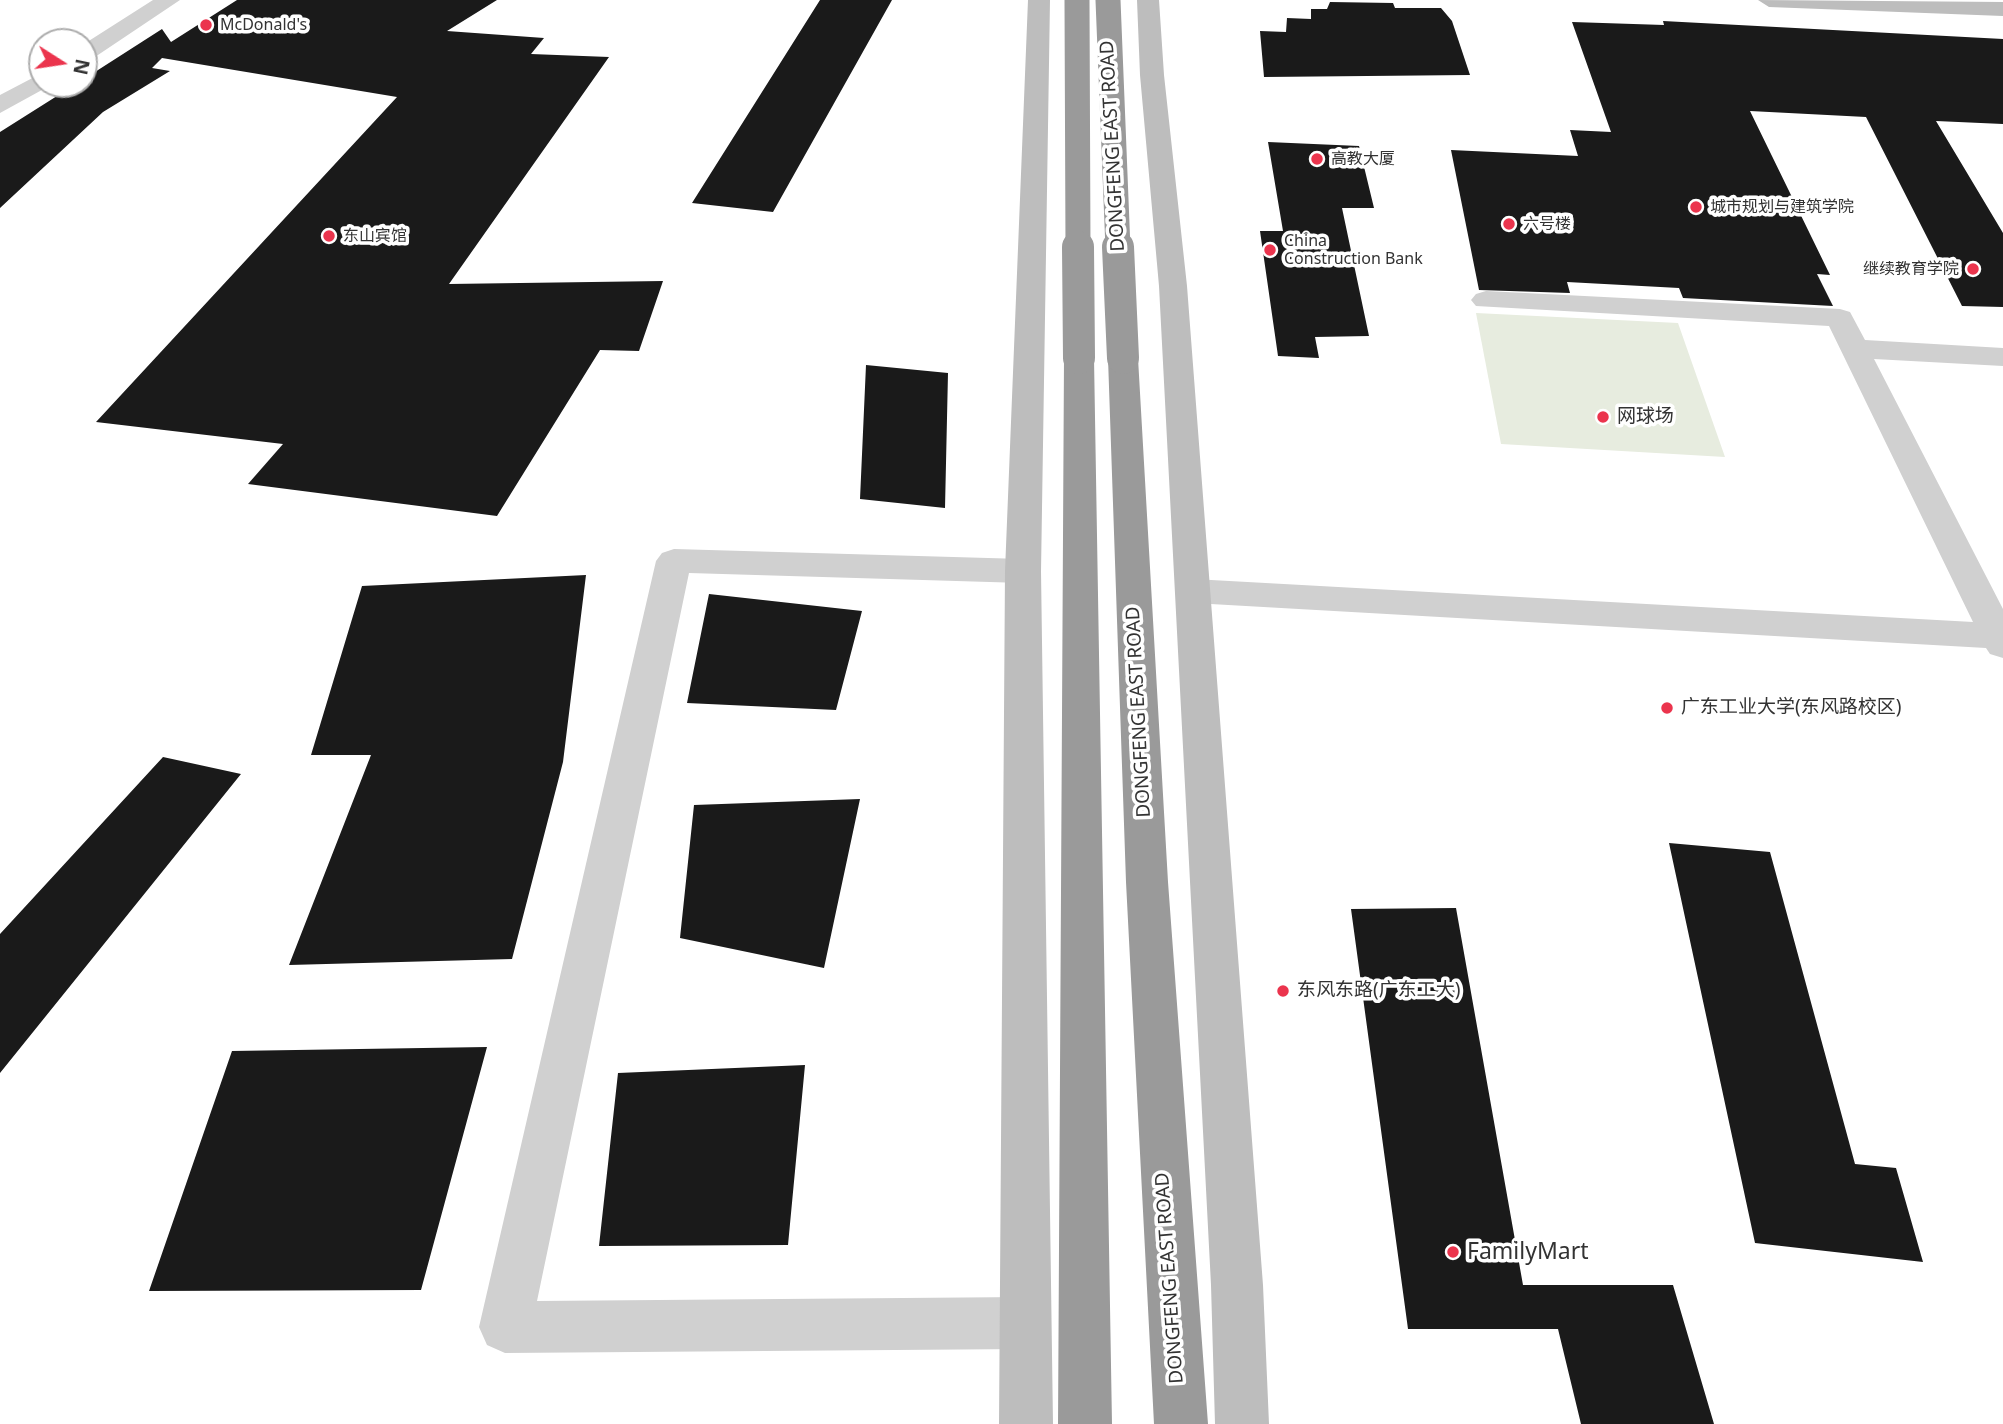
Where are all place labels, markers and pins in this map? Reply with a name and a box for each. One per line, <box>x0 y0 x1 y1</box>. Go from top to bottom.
place label: McDonald's <box>220 15 307 35</box>
marker: McDonald's <box>198 17 214 33</box>
place label: 高教大厦 <box>1331 149 1395 169</box>
marker: 高教大厦 <box>1309 151 1325 167</box>
place label: 城市规划与建筑学院 <box>1710 197 1854 217</box>
marker: 城市规划与建筑学院 <box>1688 199 1704 215</box>
place label: 六号楼 <box>1523 214 1571 234</box>
marker: 六号楼 <box>1501 216 1517 232</box>
place label: 东山宾馆 <box>343 226 407 246</box>
marker: 东山宾馆 <box>321 228 337 244</box>
place label: China Construction Bank <box>1284 231 1423 269</box>
marker: China Construction Bank <box>1262 242 1278 258</box>
place label: 继续教育学院 <box>1863 259 1959 279</box>
marker: 继续教育学院 <box>1965 261 1981 277</box>
place label: 网球场 <box>1617 406 1674 428</box>
marker: 网球场 <box>1595 409 1611 425</box>
place label: 广东工业大学(东风路校区) <box>1681 697 1901 719</box>
marker: 广东工业大学(东风路校区) <box>1659 700 1675 716</box>
place label: 东风东路(广东工大) <box>1297 980 1460 1002</box>
marker: 东风东路(广东工大) <box>1275 983 1291 999</box>
place label: FamilyMart <box>1467 1238 1589 1266</box>
marker: FamilyMart <box>1445 1244 1461 1260</box>

